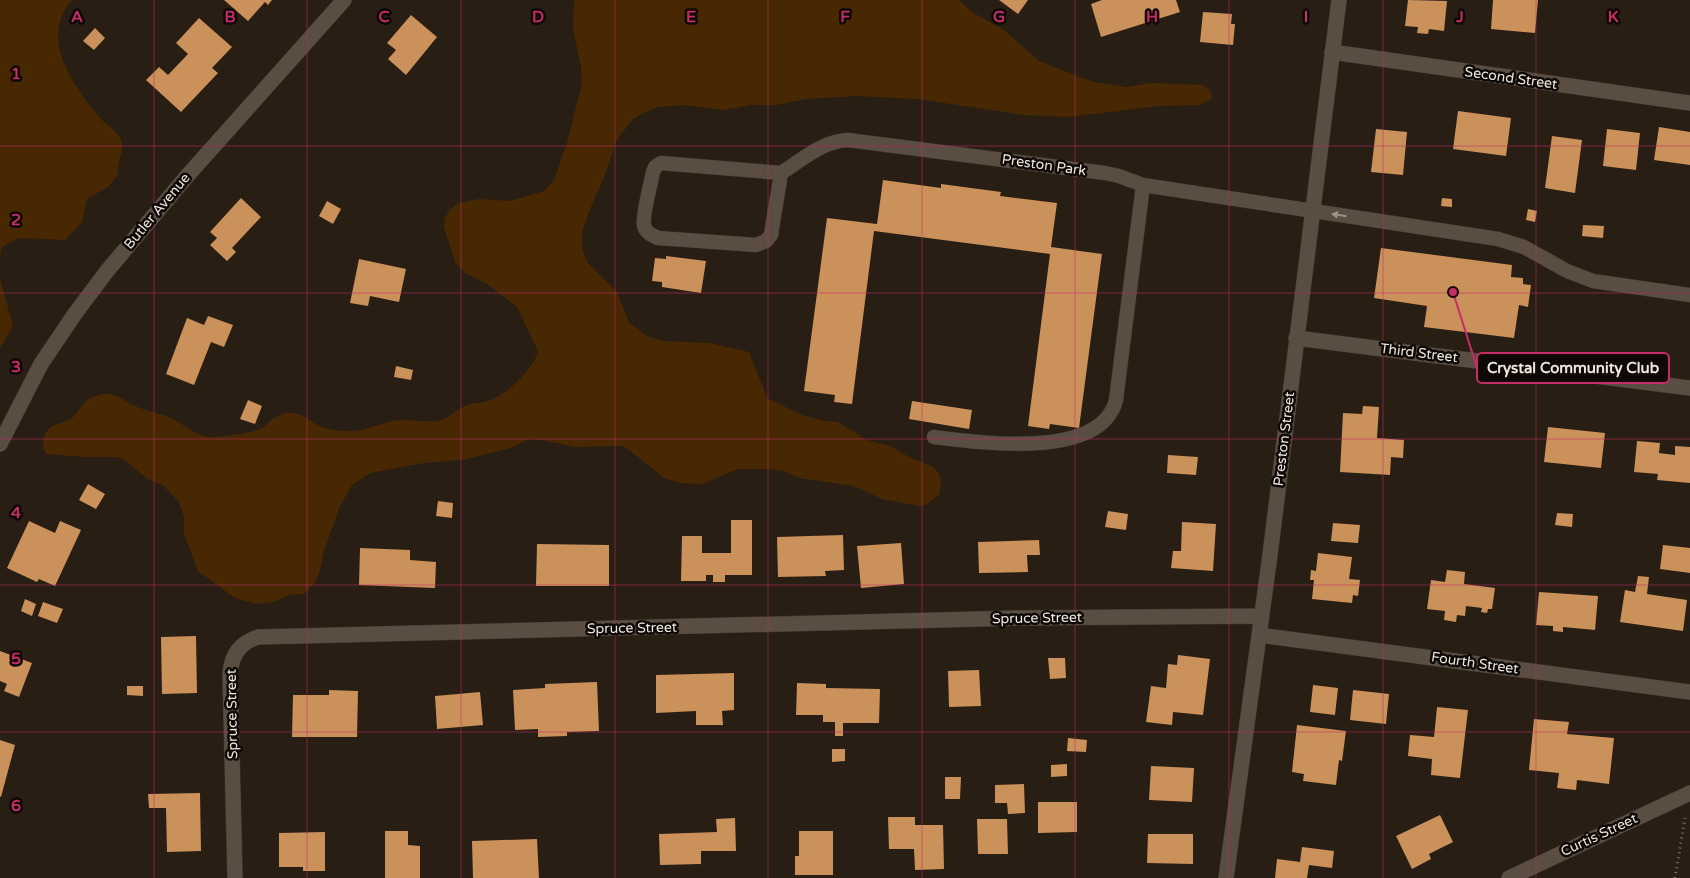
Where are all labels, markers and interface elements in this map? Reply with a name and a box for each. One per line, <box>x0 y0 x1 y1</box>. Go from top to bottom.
text: A <box>71 7 83 27</box>
text: B <box>224 7 236 27</box>
text: C <box>378 7 390 27</box>
text: D <box>532 7 544 27</box>
text: E <box>686 7 696 27</box>
text: F <box>840 7 850 27</box>
text: G <box>993 7 1005 27</box>
text: H <box>1146 7 1158 27</box>
text: I <box>1304 7 1308 27</box>
text: J <box>1455 7 1464 27</box>
text: K <box>1608 7 1619 27</box>
street label: Second Street <box>1464 63 1559 93</box>
text: 1 <box>11 64 21 84</box>
street label: Preston Park <box>1001 151 1088 179</box>
street label: Butler Avenue <box>120 169 194 252</box>
text: 2 <box>11 210 21 230</box>
one-way arrow <box>1330 211 1346 219</box>
street label: Third Street <box>1379 340 1459 366</box>
callout: Crystal Community Club <box>1477 353 1669 383</box>
text: 3 <box>11 357 21 377</box>
text: Crystal Community Club <box>1487 359 1660 378</box>
street label: Preston Street <box>1270 390 1298 487</box>
text: 4 <box>11 503 21 523</box>
street label: Spruce Street <box>992 609 1083 627</box>
street label: Spruce Street <box>587 619 678 637</box>
street label: Fourth Street <box>1430 648 1520 678</box>
text: 5 <box>11 649 21 669</box>
street label: Spruce Street <box>223 668 241 759</box>
text: 6 <box>11 796 21 816</box>
street label: Curtis Street <box>1558 810 1641 860</box>

